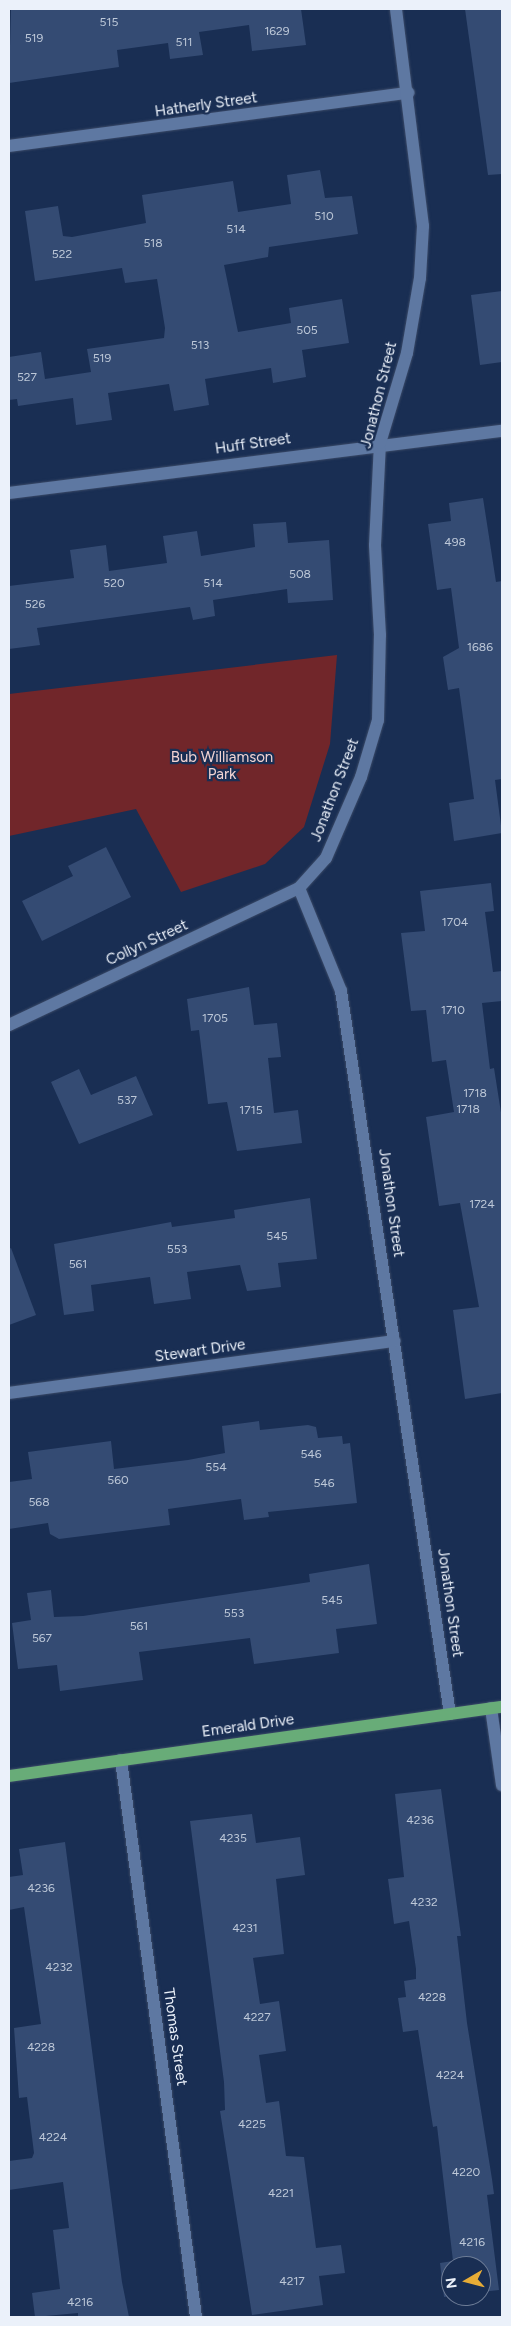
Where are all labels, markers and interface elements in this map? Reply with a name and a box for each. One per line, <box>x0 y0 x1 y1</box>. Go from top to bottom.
house number: 515 <box>100 16 118 30</box>
house number: 1629 <box>264 25 290 39</box>
house number: 519 <box>25 32 43 46</box>
house number: 511 <box>176 36 192 50</box>
street label: Hatherly Street <box>154 89 258 121</box>
house number: 510 <box>314 210 334 224</box>
house number: 514 <box>226 223 246 237</box>
house number: 518 <box>143 237 163 251</box>
house number: 522 <box>52 248 72 262</box>
house number: 505 <box>296 324 318 338</box>
house number: 513 <box>191 339 209 353</box>
street label: Jonathon Street <box>357 340 401 450</box>
house number: 519 <box>93 352 111 366</box>
house number: 527 <box>17 371 37 385</box>
street label: Huff Street <box>214 430 292 458</box>
house number: 498 <box>444 536 466 550</box>
house number: 508 <box>289 568 311 582</box>
house number: 520 <box>103 577 125 591</box>
house number: 514 <box>203 577 223 591</box>
house number: 526 <box>25 598 45 612</box>
house number: 1686 <box>467 641 493 655</box>
street label: Jonathon Street <box>307 736 363 844</box>
park label: Bub Williamson Park <box>171 748 273 783</box>
street label: Collyn Street <box>103 916 191 970</box>
house number: 1704 <box>442 916 468 930</box>
house number: 1710 <box>441 1004 465 1018</box>
house number: 1705 <box>202 1012 228 1026</box>
house number: 1718 <box>463 1087 487 1101</box>
house number: 537 <box>117 1094 137 1108</box>
house number: 1718 <box>456 1103 480 1117</box>
house number: 1715 <box>239 1104 263 1118</box>
street label: Jonathon Street <box>374 1148 408 1258</box>
house number: 1724 <box>469 1198 495 1212</box>
house number: 545 <box>266 1230 288 1244</box>
house number: 553 <box>167 1243 187 1257</box>
house number: 561 <box>69 1258 87 1272</box>
street label: Stewart Drive <box>154 1336 246 1366</box>
house number: 546 <box>300 1448 322 1462</box>
house number: 554 <box>205 1461 227 1475</box>
house number: 560 <box>107 1474 129 1488</box>
house number: 546 <box>313 1477 335 1491</box>
house number: 568 <box>28 1496 50 1510</box>
street label: Jonathon Street <box>433 1548 467 1658</box>
house number: 545 <box>321 1594 343 1608</box>
house number: 553 <box>224 1607 244 1621</box>
house number: 561 <box>130 1620 148 1634</box>
house number: 567 <box>32 1632 52 1646</box>
street label: Emerald Drive <box>201 1711 295 1741</box>
house number: 4236 <box>406 1814 434 1828</box>
house number: 4235 <box>219 1832 247 1846</box>
house number: 4236 <box>27 1882 55 1896</box>
house number: 4232 <box>410 1896 438 1910</box>
house number: 4231 <box>232 1922 258 1936</box>
house number: 4232 <box>45 1961 73 1975</box>
street label: Thomas Street <box>159 1987 191 2087</box>
house number: 4228 <box>418 1991 446 2005</box>
house number: 4227 <box>243 2011 271 2025</box>
house number: 4228 <box>27 2041 55 2055</box>
house number: 4224 <box>436 2069 464 2083</box>
house number: 4225 <box>238 2118 266 2132</box>
house number: 4224 <box>39 2131 67 2145</box>
house number: 4220 <box>452 2166 480 2180</box>
house number: 4221 <box>268 2187 294 2201</box>
house number: 4216 <box>459 2236 485 2250</box>
north arrow <box>441 2256 491 2306</box>
house number: 4217 <box>279 2275 305 2289</box>
text: N <box>442 2276 461 2290</box>
house number: 4216 <box>67 2296 93 2310</box>

